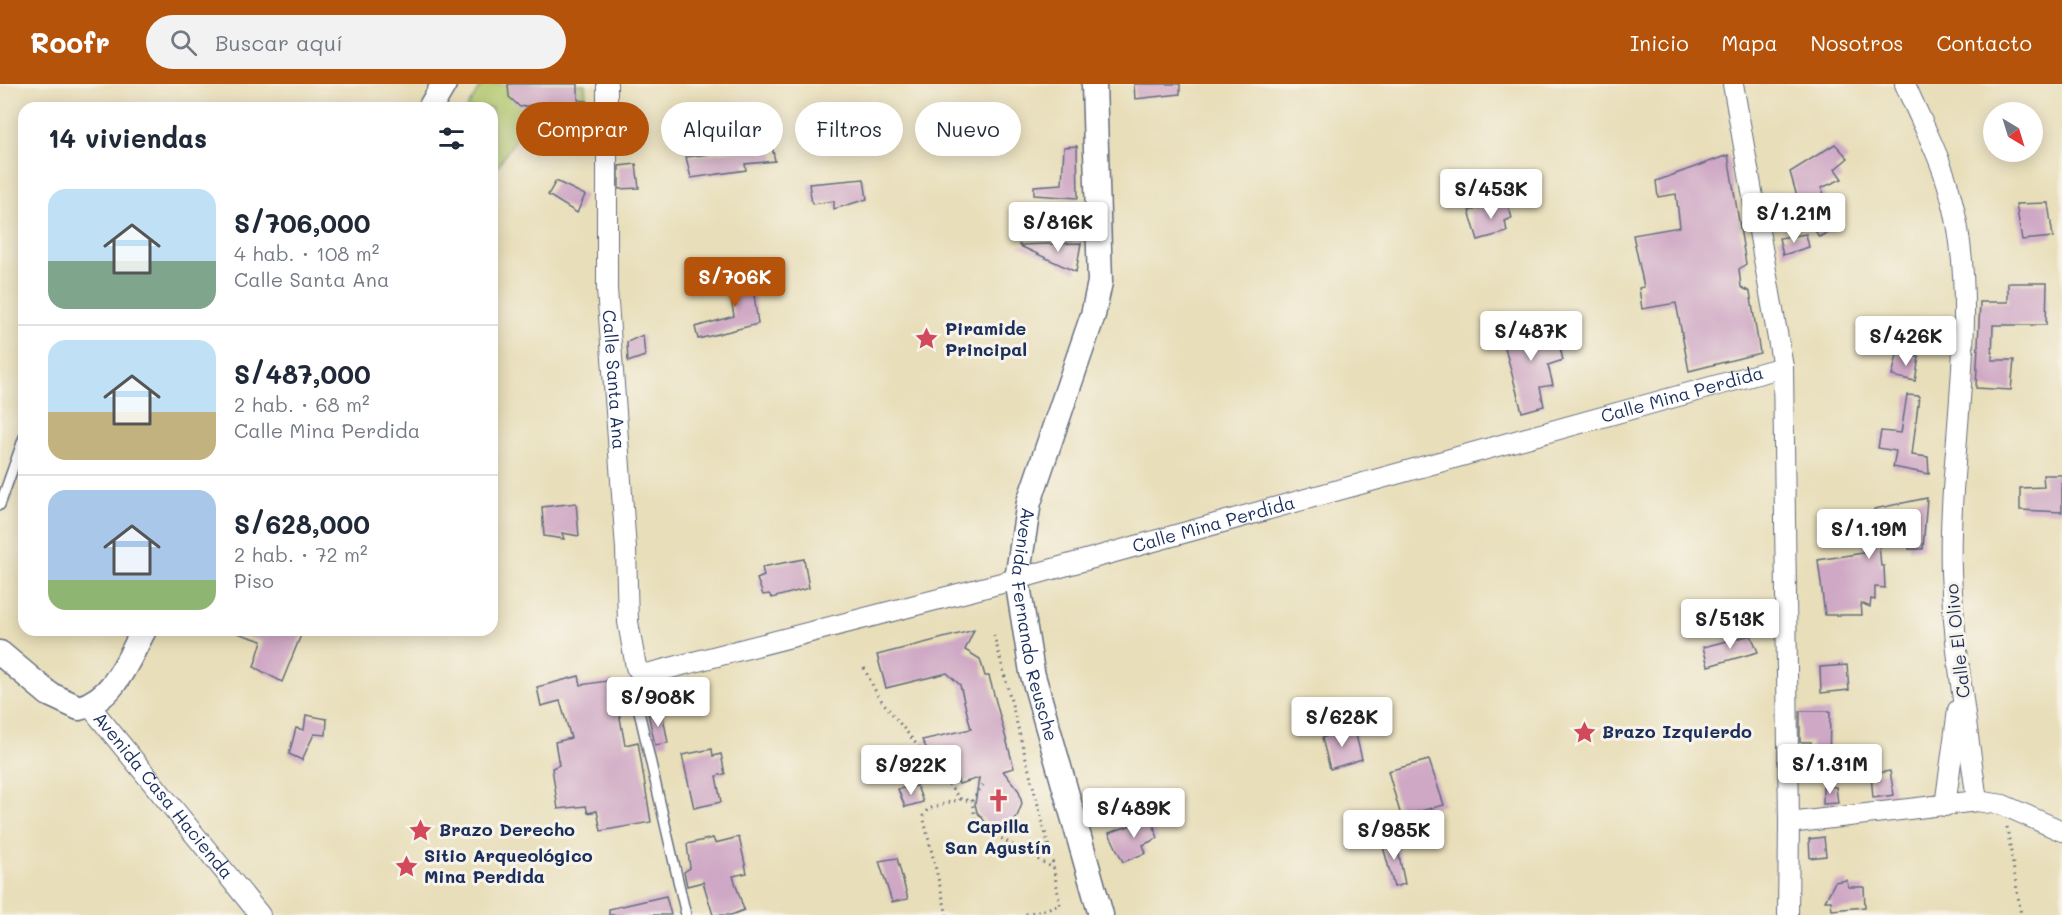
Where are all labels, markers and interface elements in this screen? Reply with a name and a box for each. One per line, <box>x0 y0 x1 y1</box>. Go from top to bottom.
search box <box>146 15 566 69</box>
text: Roofr <box>30 24 110 60</box>
icon: search <box>167 26 200 59</box>
text: Buscar aquí <box>215 28 343 57</box>
text: Inicio <box>1630 29 1689 56</box>
text: Mapa <box>1722 29 1777 56</box>
text: Nosotros <box>1810 29 1904 56</box>
text: Contacto <box>1937 29 2032 56</box>
chip: Comprar <box>516 102 649 156</box>
chip: Alquilar <box>661 102 783 156</box>
chip: Filtros <box>795 102 903 156</box>
chip: Nuevo <box>915 102 1021 156</box>
north arrow <box>1983 102 2043 162</box>
map controls <box>1983 102 2043 162</box>
text: 14 viviendas <box>48 121 207 155</box>
icon: filters <box>435 122 468 155</box>
pin: S/453K <box>1442 169 1540 220</box>
text: S/453K <box>1454 175 1528 201</box>
pin: S/1.21M <box>1739 193 1849 244</box>
text: S/1.21M <box>1756 199 1832 225</box>
pin: S/816K <box>1009 202 1107 253</box>
text: S/706,000 <box>234 206 371 240</box>
text: S/816K <box>1023 208 1093 234</box>
icon: home <box>96 213 168 285</box>
text: 4 hab. · 108 m² <box>234 240 379 266</box>
pin: S/706K <box>686 257 784 308</box>
text: S/706K <box>698 263 772 289</box>
text: Calle Santa Ana <box>234 266 389 292</box>
street label: Calle Santa Ana <box>598 309 632 450</box>
pin: S/487K <box>1482 311 1580 362</box>
place label: Piramide Principal <box>945 316 1027 361</box>
pin: S/426K <box>1857 316 1955 367</box>
text: S/487K <box>1494 317 1568 343</box>
text: S/426K <box>1869 322 1943 348</box>
place icon: Piramide Principal <box>914 326 940 352</box>
text: S/487,000 <box>234 357 371 391</box>
street label: Calle Mina Perdida <box>1598 360 1766 428</box>
icon: home <box>96 364 168 436</box>
text: 2 hab. · 68 m² <box>234 391 370 417</box>
text: Calle Mina Perdida <box>234 417 420 443</box>
street label: Calle Mina Perdida <box>1130 490 1298 558</box>
street label: Avenida Fernando Reusche <box>1006 506 1064 744</box>
text: S/628,000 <box>234 507 370 541</box>
pin: S/1.19M <box>1814 509 1924 560</box>
icon: home <box>96 514 168 586</box>
text: S/1.19M <box>1831 515 1907 541</box>
text: 2 hab. · 72 m² <box>234 541 368 567</box>
text: Piso <box>234 567 274 593</box>
street label: Calle El Olivo <box>1939 582 1975 700</box>
pin: S/513K <box>1681 599 1779 650</box>
text: S/513K <box>1695 605 1765 631</box>
pin: S/908K <box>609 677 707 728</box>
text: S/908K <box>621 683 695 709</box>
pin: S/628K <box>1293 697 1391 748</box>
text: S/628K <box>1305 703 1379 729</box>
street label: Avenida Casa Hacienda <box>88 706 239 884</box>
place icon: Brazo Izquierdo <box>1571 719 1597 745</box>
place label: Brazo Izquierdo <box>1602 719 1752 743</box>
pin: S/1.31M <box>1775 744 1885 795</box>
pin: S/922K <box>862 745 960 796</box>
text: S/1.31M <box>1792 750 1868 776</box>
text: S/922K <box>875 751 947 777</box>
church icon: Capilla San Agustín <box>985 788 1011 814</box>
pin: S/489K <box>1085 788 1183 839</box>
text: S/489K <box>1097 794 1171 820</box>
pin: S/985K <box>1345 810 1443 861</box>
place label: Capilla San Agustín <box>945 814 1051 859</box>
text: S/985K <box>1357 816 1431 842</box>
place icon: Brazo Derecho <box>408 817 434 843</box>
place label: Brazo Derecho <box>439 817 575 841</box>
place label: Sitio Arqueológico Mina Perdida <box>424 843 593 888</box>
place icon: Sitio Arqueológico Mina Perdida <box>393 853 419 879</box>

